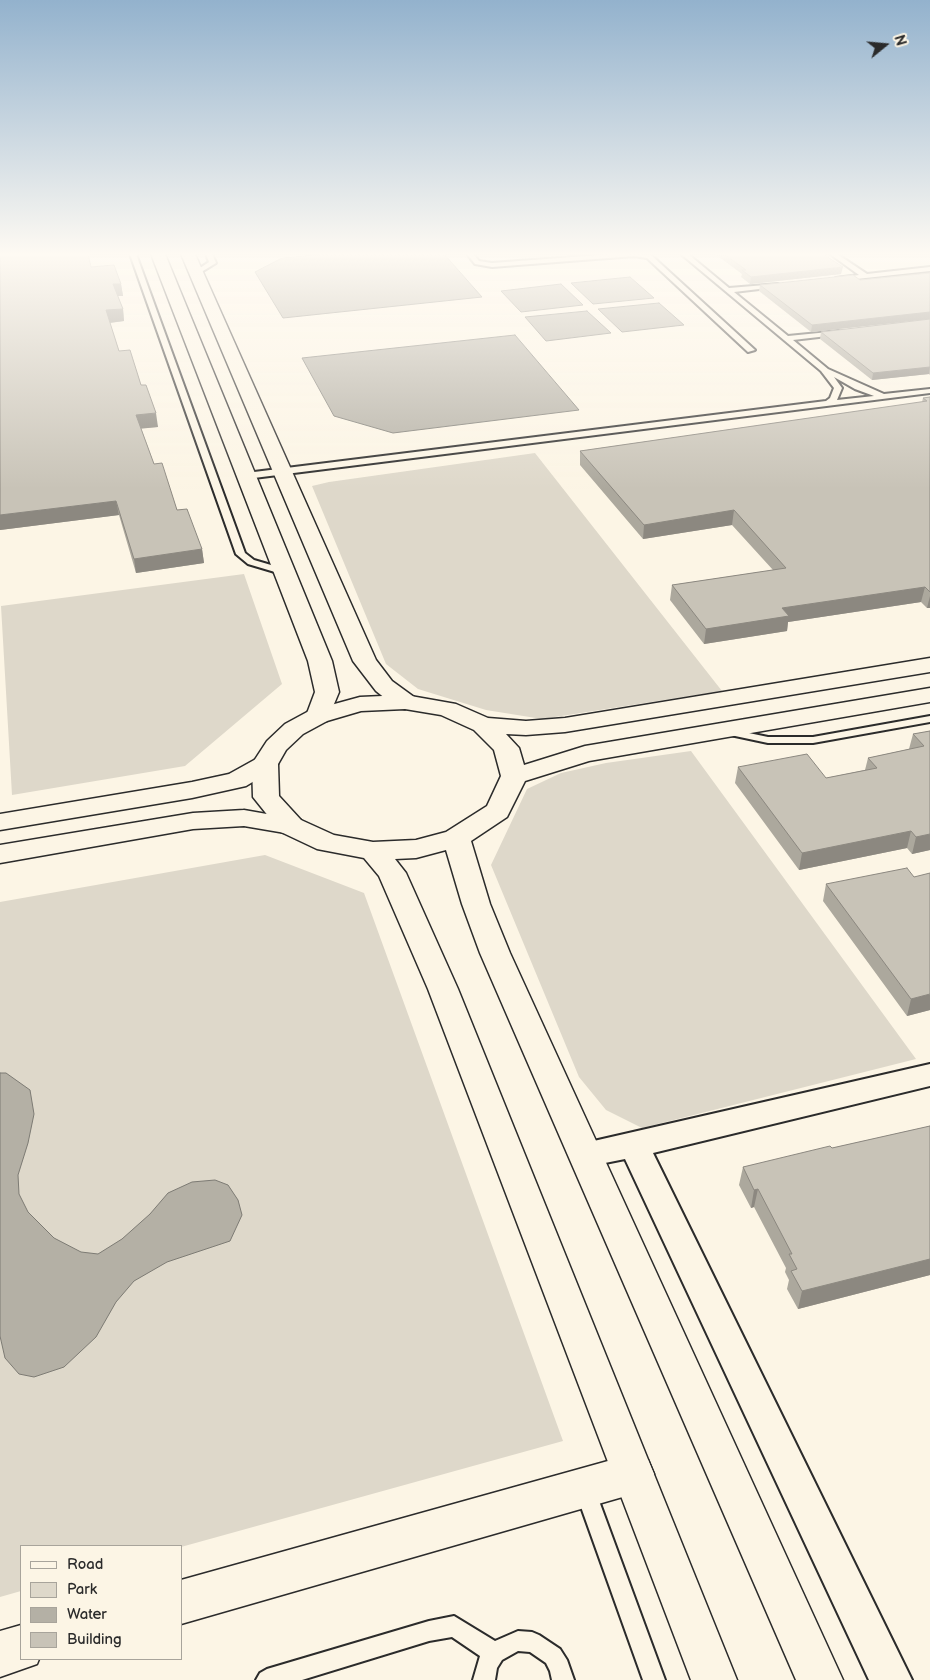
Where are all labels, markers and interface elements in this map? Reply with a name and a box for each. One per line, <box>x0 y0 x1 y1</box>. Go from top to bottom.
north arrow <box>860 20 910 70</box>
text: N <box>890 33 909 48</box>
legend <box>20 1545 182 1660</box>
text: Road <box>67 1555 103 1574</box>
text: Park <box>67 1580 97 1599</box>
text: Water <box>67 1605 107 1624</box>
text: Building <box>67 1630 122 1649</box>

